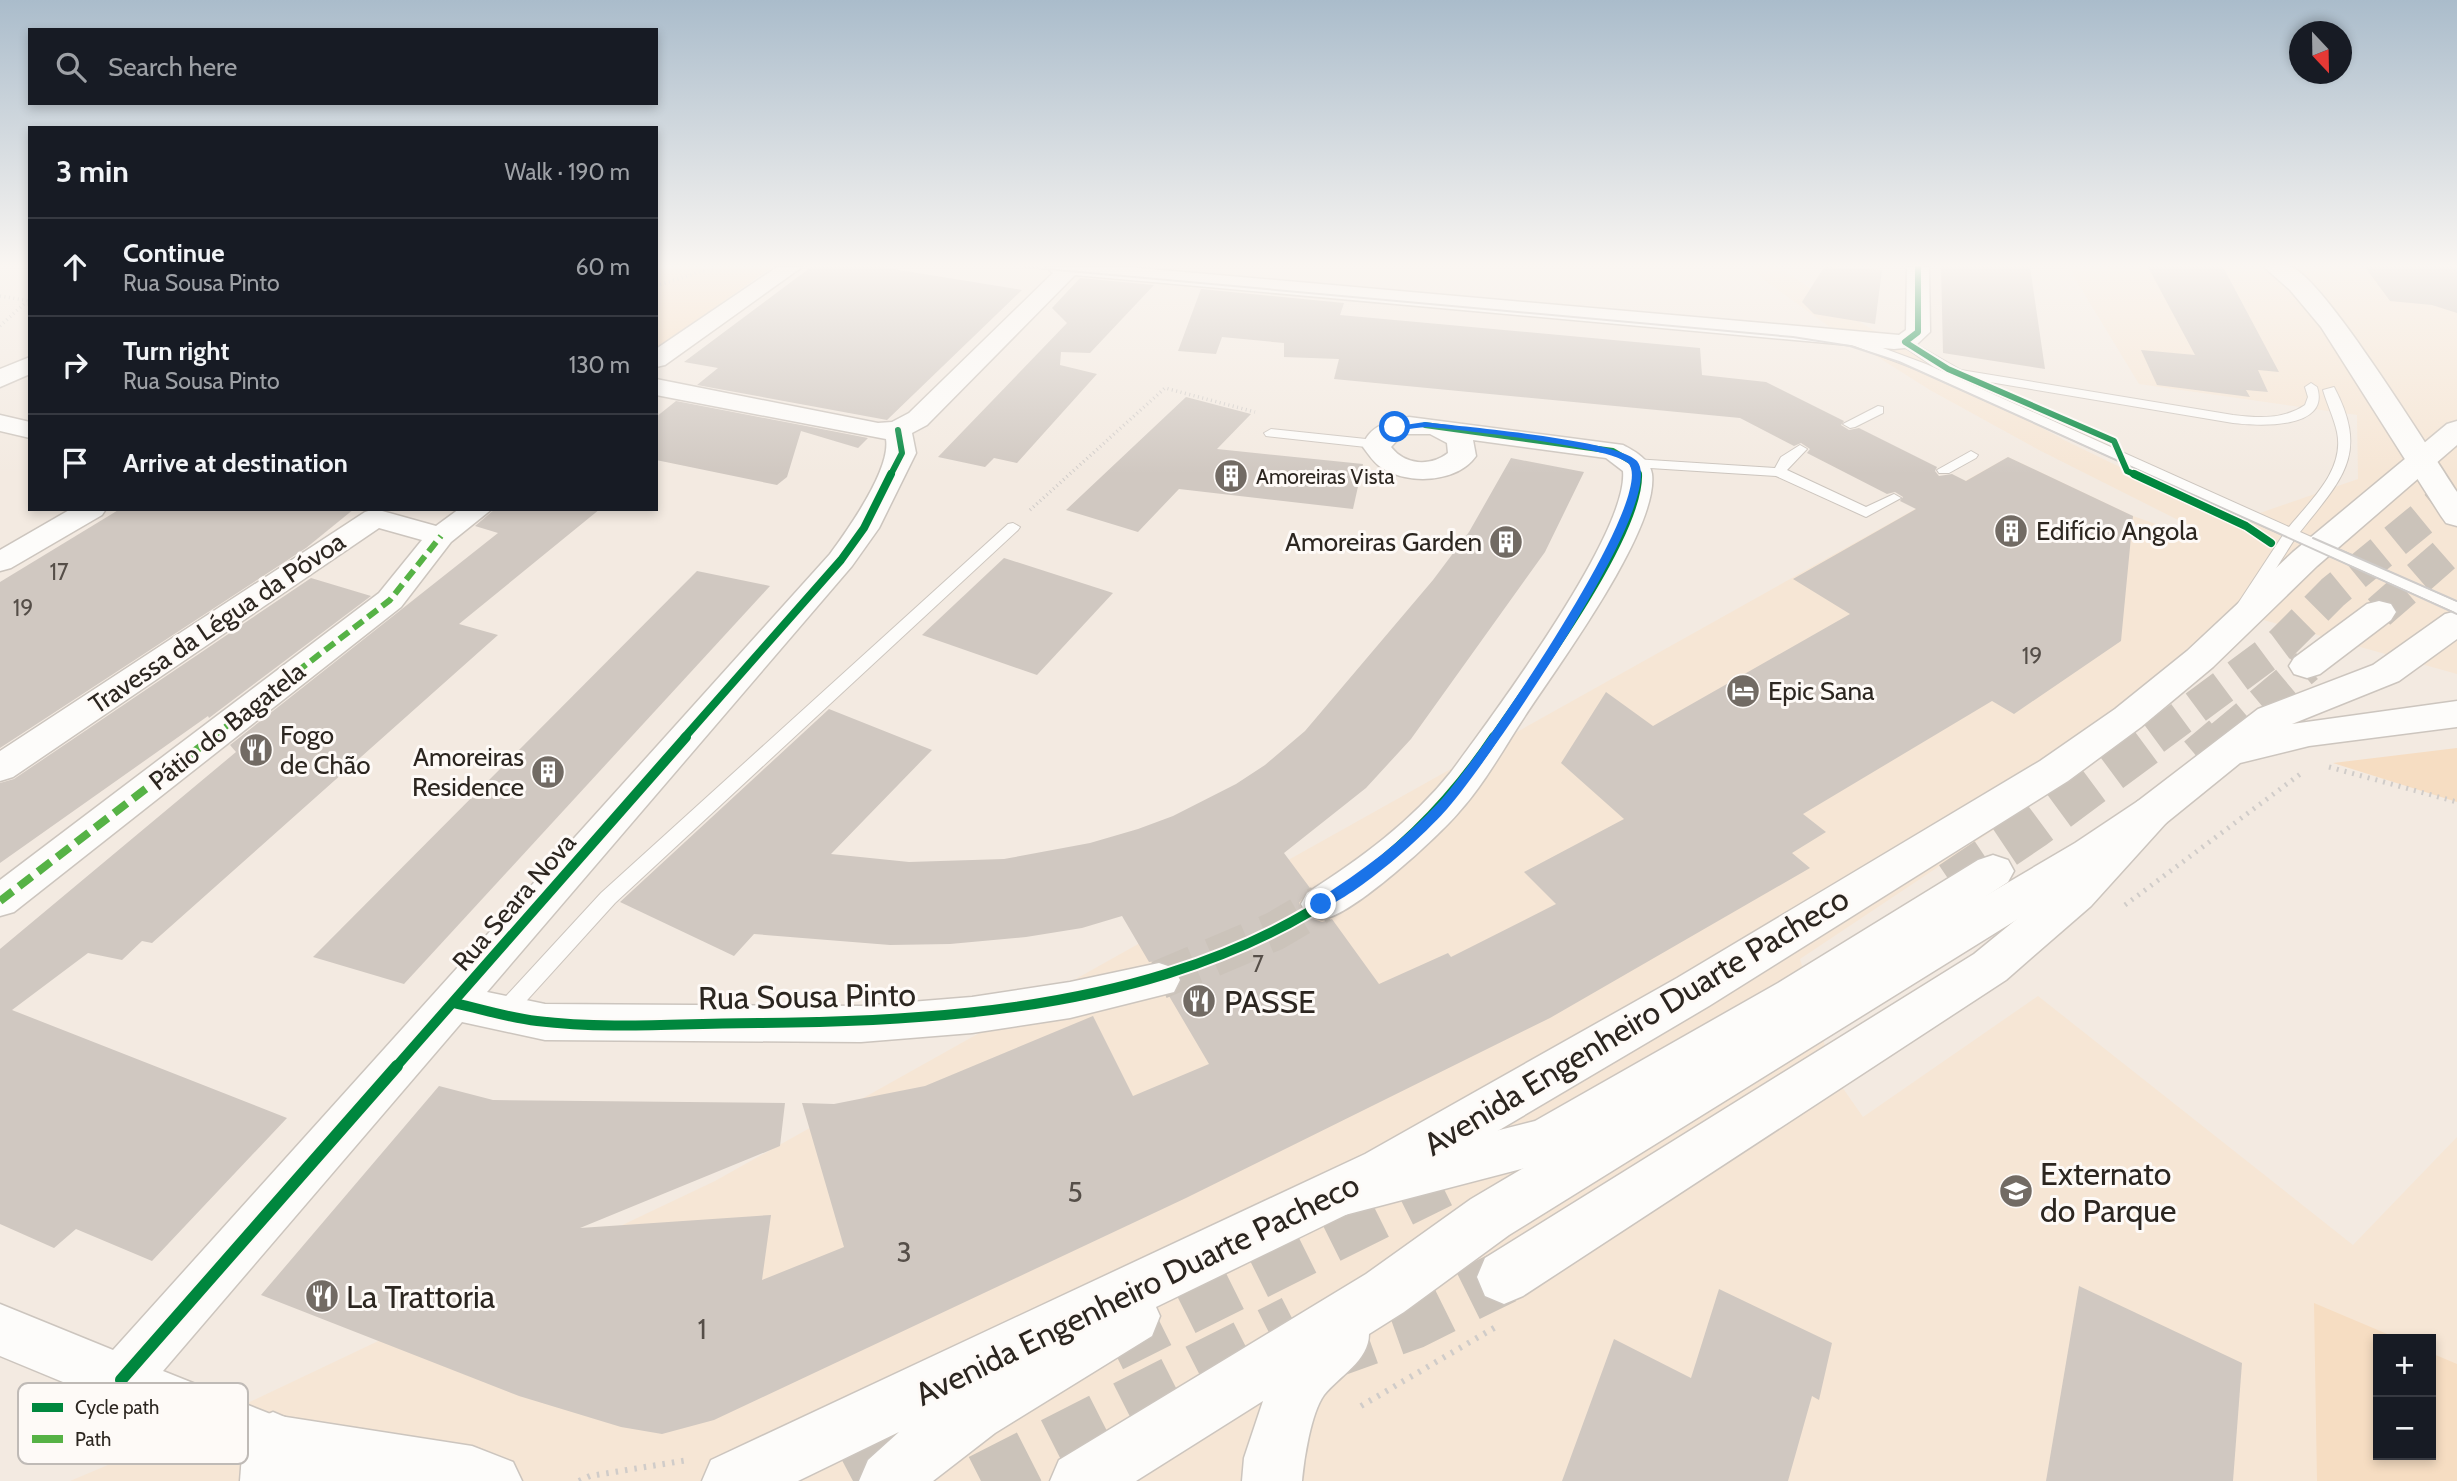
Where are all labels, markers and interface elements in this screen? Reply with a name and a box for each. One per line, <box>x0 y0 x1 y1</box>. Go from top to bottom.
north arrow <box>2289 21 2352 84</box>
search box <box>28 28 658 105</box>
icon: search <box>52 48 90 86</box>
text: Search here <box>108 51 237 83</box>
text: 3 min <box>56 153 129 190</box>
text: Walk · 190 m <box>505 158 630 186</box>
text: Continue <box>123 237 225 269</box>
icon: ahead <box>56 248 94 286</box>
text: 60 m <box>576 253 630 281</box>
text: Rua Sousa Pinto <box>123 269 280 297</box>
text: Turn right <box>123 335 229 367</box>
icon: right <box>56 346 94 384</box>
text: 130 m <box>569 351 630 379</box>
text: Rua Sousa Pinto <box>123 367 280 395</box>
route start <box>1379 411 1410 442</box>
icon: arrive <box>56 444 94 482</box>
text: Arrive at destination <box>123 447 348 479</box>
building icon: Amoreiras Vista <box>1212 457 1250 495</box>
place label: Amoreiras Vista <box>1256 464 1395 489</box>
building icon: Edifício Angola <box>1992 512 2030 550</box>
place label: Edifício Angola <box>2036 515 2198 547</box>
building icon: Amoreiras Garden <box>1487 523 1525 561</box>
street label: Travessa da Légua da Póvoa <box>83 525 351 721</box>
place label: Amoreiras Garden <box>1285 526 1482 558</box>
house number: 17 <box>49 558 69 586</box>
house number: 19 <box>13 594 33 622</box>
house number: 19 <box>2022 642 2042 670</box>
street label: Pátio do Bagatela <box>142 655 312 797</box>
hotel icon: Epic Sana <box>1724 672 1762 710</box>
place label: Epic Sana <box>1768 675 1875 707</box>
place label: Fogo de Chão <box>280 719 370 781</box>
restaurant icon: Fogo de Chão <box>237 731 275 769</box>
place label: Amoreiras Residence <box>412 741 524 803</box>
building icon: Amoreiras Residence <box>529 753 567 791</box>
street label: Rua Seara Nova <box>446 826 583 977</box>
street label: Avenida Engenheiro Duarte Pacheco <box>1416 878 1856 1164</box>
route end <box>1305 888 1336 919</box>
house number: 7 <box>1252 950 1264 978</box>
street label: Rua Sousa Pinto <box>698 975 916 1017</box>
restaurant icon: PASSE <box>1180 982 1218 1020</box>
place label: PASSE <box>1224 982 1316 1021</box>
place label: Externato do Parque <box>2040 1154 2176 1230</box>
street label: Avenida Engenheiro Duarte Pacheco <box>909 1164 1365 1414</box>
school or university icon: Externato do Parque <box>1997 1172 2035 1210</box>
house number: 5 <box>1067 1175 1083 1209</box>
house number: 3 <box>896 1235 912 1269</box>
restaurant icon: La Trattoria <box>303 1277 341 1315</box>
place label: La Trattoria <box>346 1277 496 1316</box>
house number: 1 <box>697 1312 707 1346</box>
map controls <box>2373 1334 2436 1460</box>
button: + <box>2373 1334 2436 1397</box>
legend <box>18 1383 248 1464</box>
text: Cycle path <box>75 1396 159 1419</box>
button: − <box>2373 1397 2436 1460</box>
text: Path <box>75 1428 111 1451</box>

